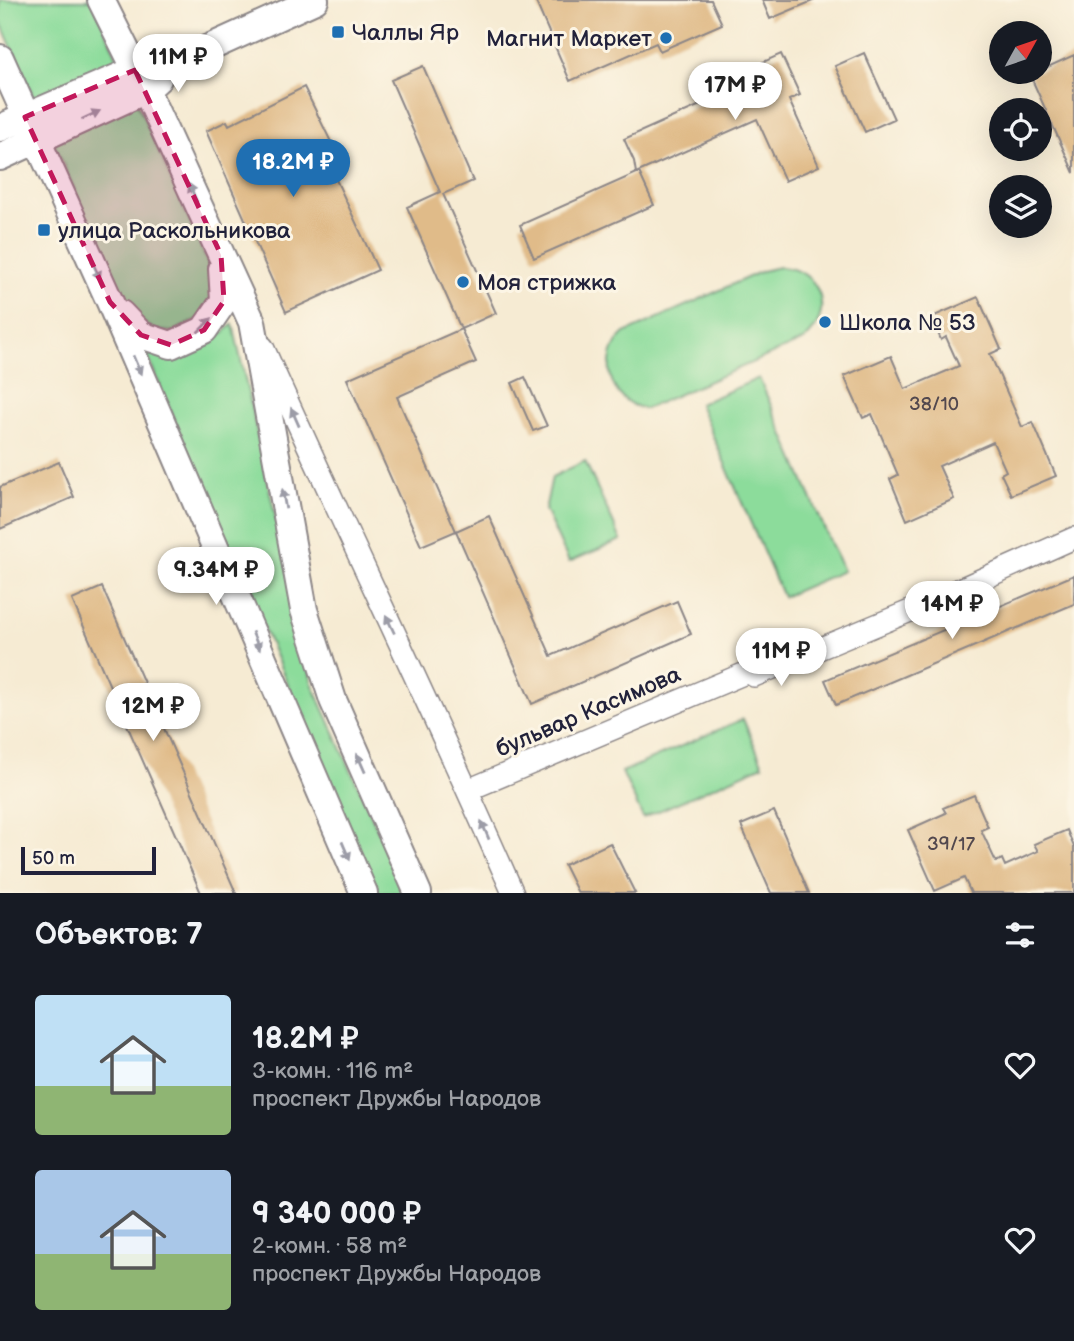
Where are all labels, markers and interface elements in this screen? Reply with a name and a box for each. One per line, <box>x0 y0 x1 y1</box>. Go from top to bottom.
place label: Чаллы Яр <box>352 19 459 47</box>
north arrow <box>989 21 1052 84</box>
map controls <box>989 21 1052 238</box>
marker: Чаллы Яр <box>330 24 346 40</box>
place label: Магнит Маркет <box>486 25 652 53</box>
marker: Магнит Маркет <box>658 30 674 46</box>
pin: 11M ₽ <box>129 34 227 94</box>
text: 11M ₽ <box>149 43 207 71</box>
pin: 17M ₽ <box>686 62 784 122</box>
text: 17M ₽ <box>704 71 766 99</box>
button: locate <box>989 98 1052 161</box>
one-way arrow <box>81 110 102 121</box>
pin: 18.2M ₽ <box>228 140 358 199</box>
text: 18.2M ₽ <box>252 148 334 176</box>
button: layers <box>989 175 1052 238</box>
one-way arrow <box>187 183 199 203</box>
place label: улица Раскольникова <box>58 217 291 245</box>
marker: улица Раскольникова <box>36 222 52 238</box>
one-way arrow <box>90 260 102 280</box>
place label: Моя стрижка <box>477 269 617 297</box>
marker: Моя стрижка <box>455 274 471 290</box>
place label: Школа № 53 <box>839 309 976 337</box>
marker: Школа № 53 <box>817 314 833 330</box>
one-way arrow <box>197 316 213 333</box>
one-way arrow <box>132 355 143 376</box>
house number: 38/10 <box>909 393 959 416</box>
one-way arrow <box>289 407 301 427</box>
one-way arrow <box>278 488 289 510</box>
pin: 9.34M ₽ <box>151 548 281 607</box>
text: 9.34M ₽ <box>174 556 258 584</box>
pin: 14M ₽ <box>903 582 1001 641</box>
text: 14M ₽ <box>921 590 983 618</box>
one-way arrow <box>384 614 396 634</box>
pin: 11M ₽ <box>732 628 830 688</box>
one-way arrow <box>251 631 262 652</box>
text: 11M ₽ <box>752 637 810 665</box>
street label: бульвар Касимова <box>492 660 685 763</box>
pin: 12M ₽ <box>104 684 202 743</box>
text: 12M ₽ <box>122 692 184 720</box>
one-way arrow <box>355 753 366 774</box>
one-way arrow <box>480 820 491 841</box>
house number: 39/17 <box>927 833 976 856</box>
one-way arrow <box>341 840 352 861</box>
scale bar <box>21 844 156 876</box>
text: 50 m <box>32 847 75 870</box>
icon: filters <box>1001 916 1039 954</box>
text: Объектов: 7 <box>35 917 203 953</box>
text: 18.2M ₽ <box>252 1021 359 1057</box>
icon: home <box>91 1023 175 1107</box>
icon: heart <box>1001 1046 1039 1084</box>
text: 3-комн. · 116 m² <box>252 1057 413 1085</box>
text: проспект Дружбы Народов <box>252 1085 541 1113</box>
text: 9 340 000 ₽ <box>252 1196 421 1232</box>
icon: home <box>91 1198 175 1282</box>
icon: heart <box>1001 1221 1039 1259</box>
text: 2-комн. · 58 m² <box>252 1232 407 1260</box>
text: проспект Дружбы Народов <box>252 1260 541 1288</box>

